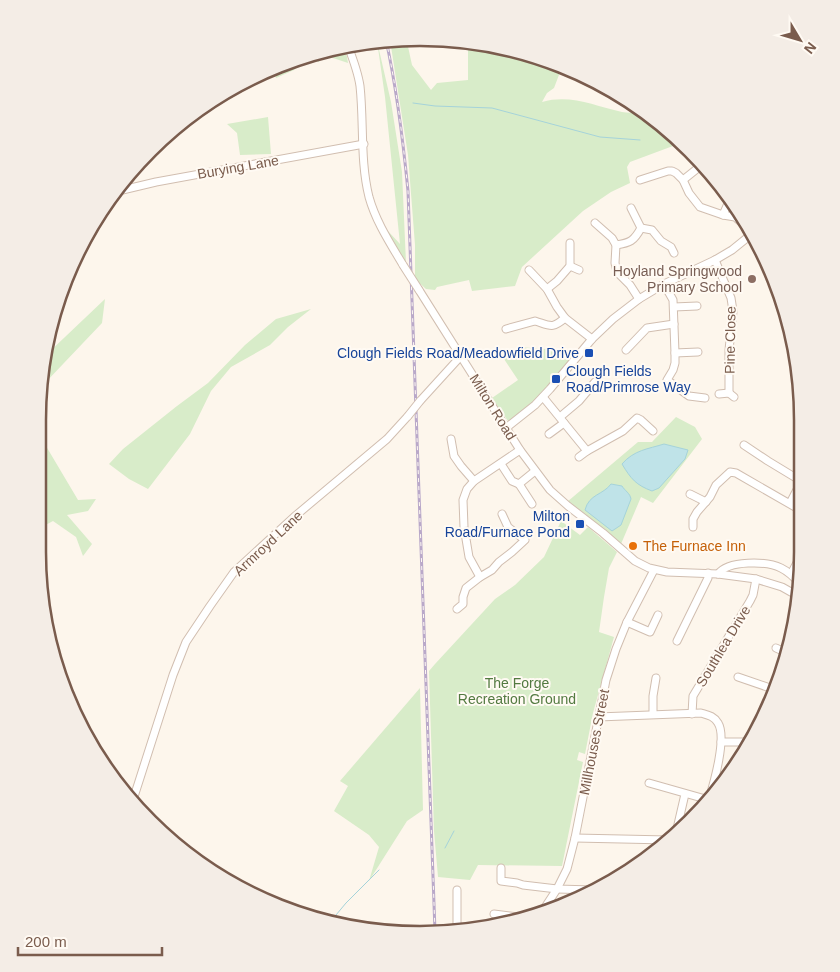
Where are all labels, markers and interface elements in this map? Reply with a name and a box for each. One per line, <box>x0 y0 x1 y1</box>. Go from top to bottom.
north arrow <box>775 15 825 65</box>
text: N <box>801 39 820 57</box>
street label: Burying Lane <box>196 152 280 182</box>
place label: Hoyland Springwood Primary School <box>613 263 742 295</box>
marker: Hoyland Springwood Primary School <box>746 273 758 285</box>
street label: Pine Close <box>721 306 739 374</box>
place label: Clough Fields Road/Meadowfield Drive <box>337 345 579 361</box>
marker: Clough Fields Road/Meadowfield Drive <box>583 347 595 359</box>
place label: Clough Fields Road/Primrose Way <box>566 363 691 395</box>
street label: Milton Road <box>466 371 520 443</box>
marker: Clough Fields Road/Primrose Way <box>550 373 562 385</box>
street label: Armroyd Lane <box>230 507 306 579</box>
place label: Milton Road/Furnace Pond <box>445 508 570 540</box>
marker: Milton Road/Furnace Pond <box>574 518 586 530</box>
place label: The Furnace Inn <box>643 538 746 554</box>
marker: The Furnace Inn <box>627 540 639 552</box>
street label: Southlea Drive <box>692 602 754 689</box>
park label: The Forge Recreation Ground <box>458 675 576 707</box>
street label: Millhouses Street <box>576 688 612 796</box>
scale bar <box>18 924 161 956</box>
text: 200 m <box>25 933 67 950</box>

